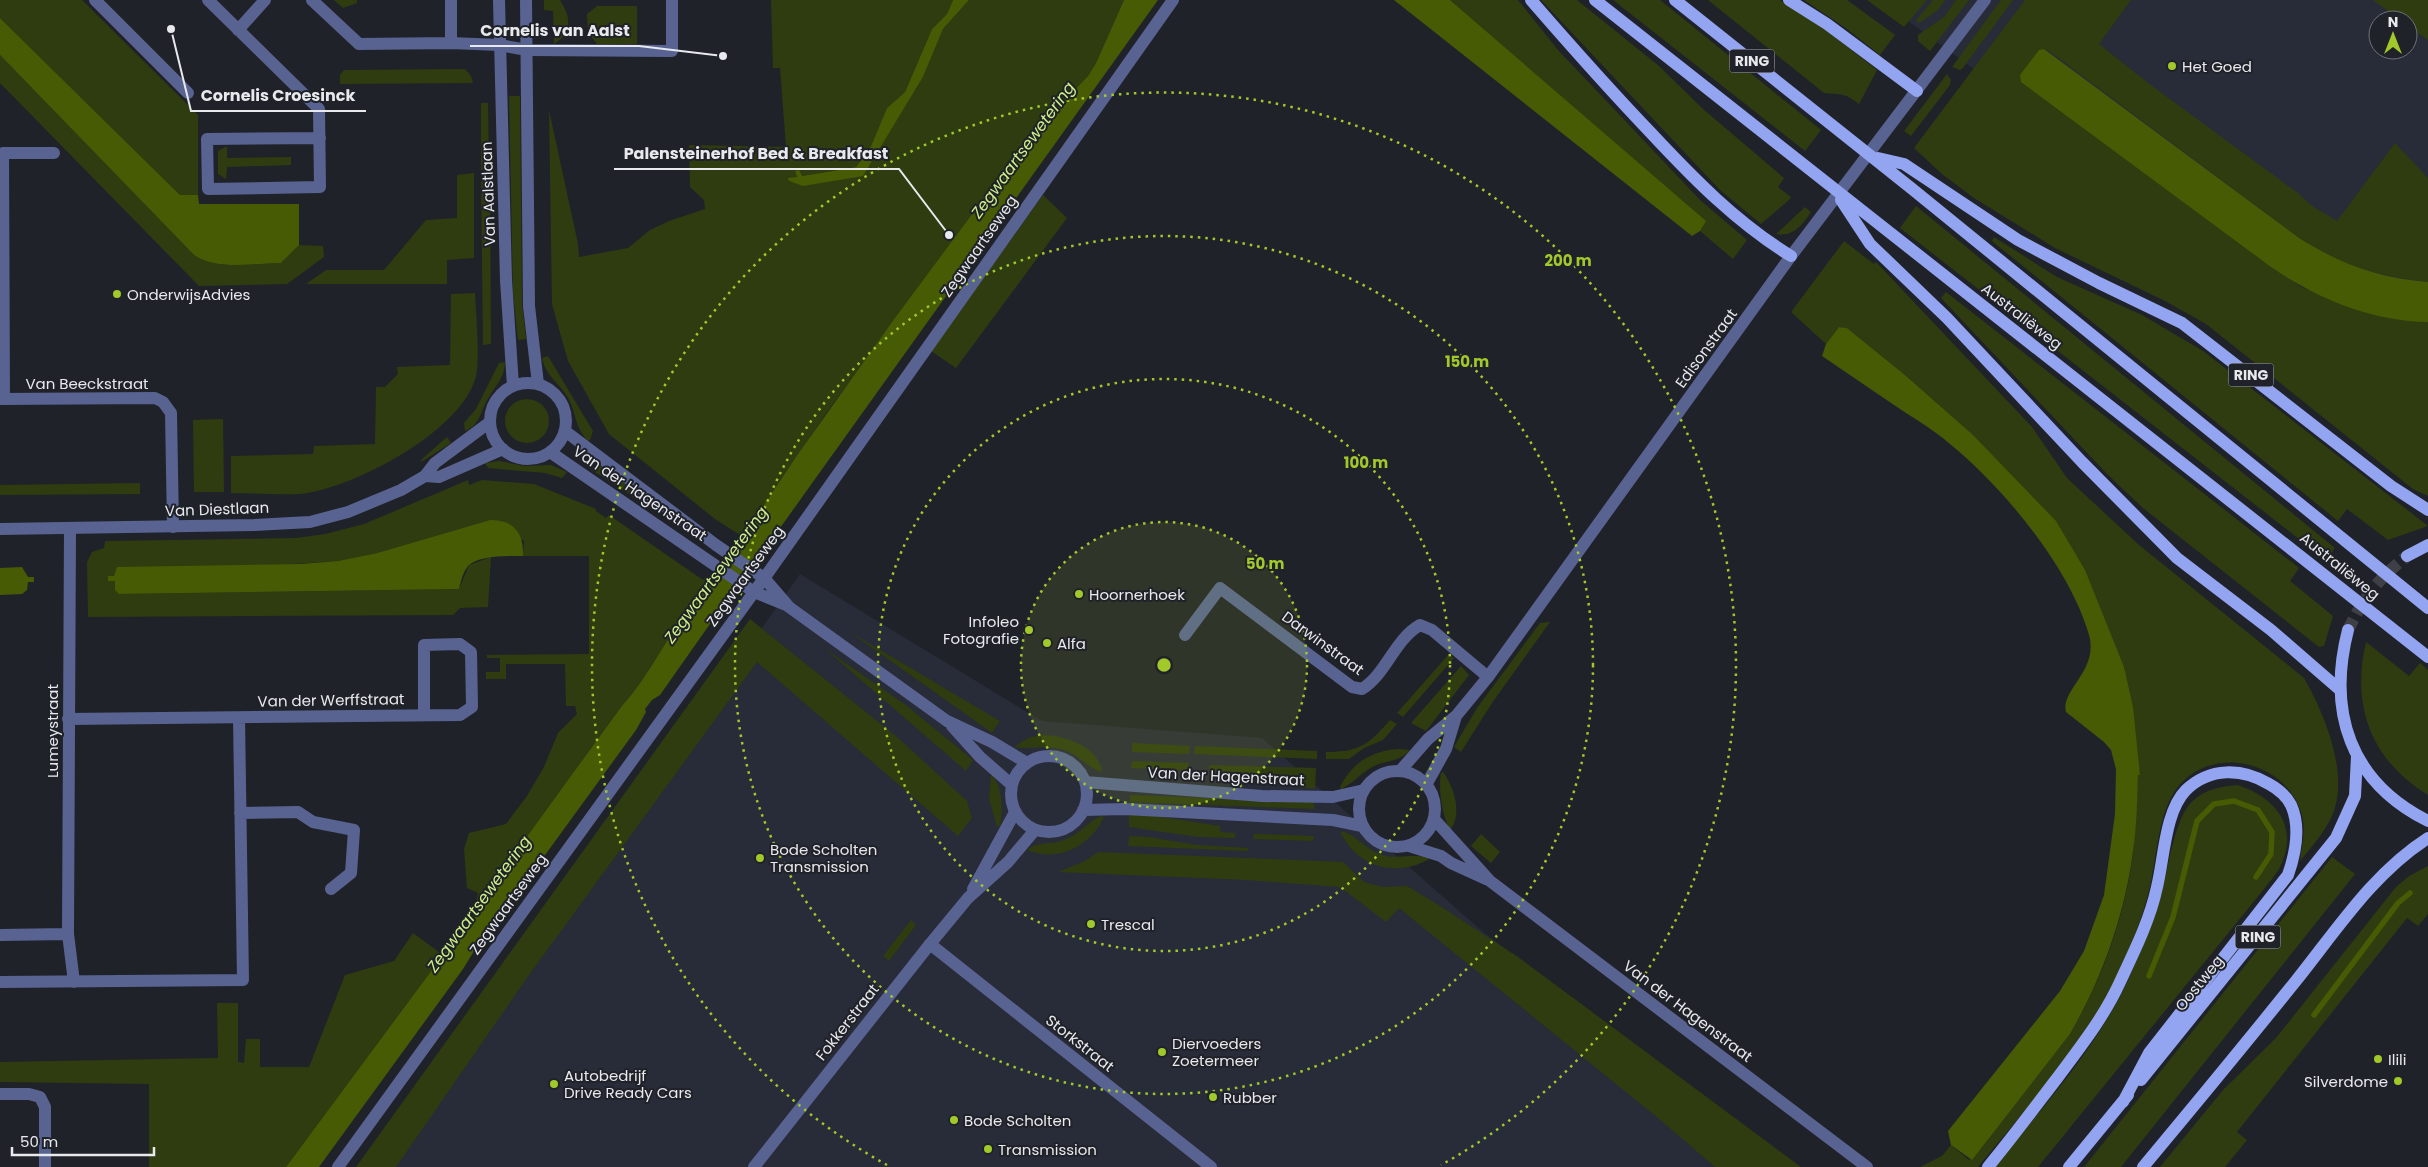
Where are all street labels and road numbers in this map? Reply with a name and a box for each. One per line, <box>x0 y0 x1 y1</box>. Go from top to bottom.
road number: RING <box>1730 49 1774 72</box>
street label: Van Aalstlaan <box>476 141 500 247</box>
street label: Zegwaartseweg <box>936 191 1022 301</box>
street label: Australiëweg <box>1977 278 2067 354</box>
street label: Edisonstraat <box>1670 304 1742 392</box>
road number: RING <box>2228 364 2274 386</box>
street label: Van Beeckstraat <box>25 373 149 394</box>
street label: Van der Hagenstraat <box>569 440 711 546</box>
street label: Van Diestlaan <box>164 497 270 521</box>
street label: Zegwaartseweg <box>701 521 789 631</box>
street label: Australiëweg <box>2296 527 2384 605</box>
street label: Darwinstraat <box>1278 606 1368 680</box>
street label: Lumeystraat <box>42 684 63 778</box>
street label: Van der Werffstraat <box>257 688 405 712</box>
street label: Van der Hagenstraat <box>1147 761 1305 791</box>
street label: Zegwaartseweg <box>464 849 552 959</box>
road number: RING <box>2236 926 2280 949</box>
street label: Oostweg <box>2170 951 2228 1015</box>
street label: Van der Hagenstraat <box>1619 955 1757 1067</box>
street label: Fokkerstraat <box>810 979 884 1065</box>
street label: Storkstraat <box>1041 1010 1119 1076</box>

